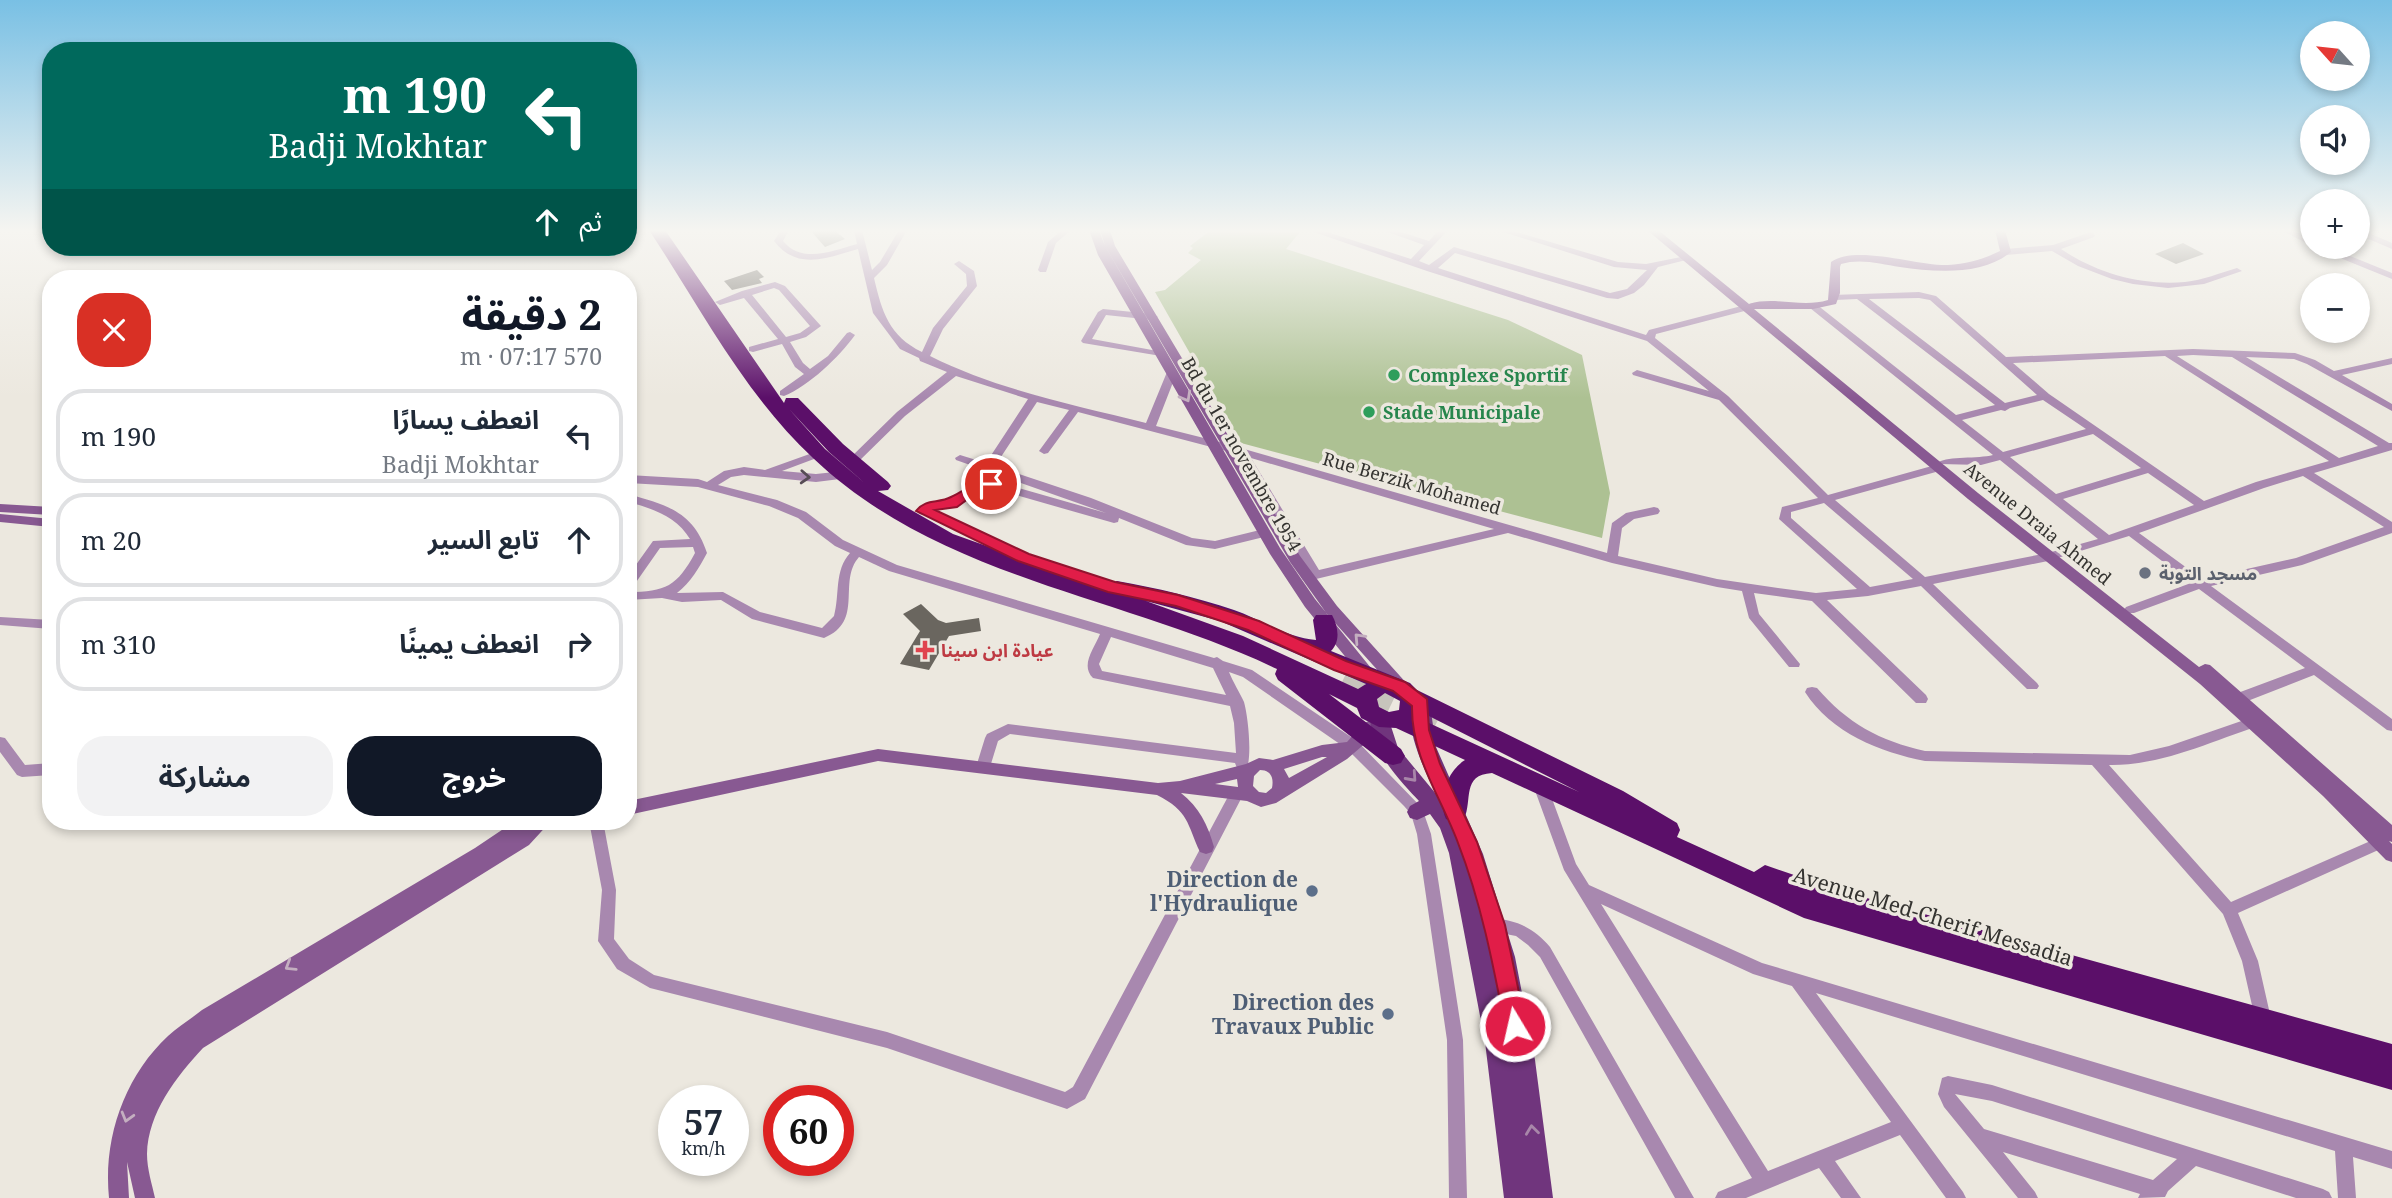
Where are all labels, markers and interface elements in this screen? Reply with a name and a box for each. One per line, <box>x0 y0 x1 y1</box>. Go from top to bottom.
north arrow <box>2300 21 2370 91</box>
map controls <box>2300 21 2370 343</box>
text: 190 m <box>343 61 487 127</box>
icon: left <box>511 70 602 161</box>
button: sound <box>2300 105 2370 175</box>
text: Badji Mokhtar <box>268 124 487 167</box>
button: + <box>2300 189 2370 259</box>
icon: ahead <box>528 203 566 241</box>
text: ثم <box>580 203 602 239</box>
button: − <box>2300 273 2370 343</box>
text: 2 دقيقة <box>462 285 602 342</box>
button: close <box>77 293 151 367</box>
text: 570 m · 07:17 <box>460 340 602 372</box>
street label: Bd du 1er novembre 1954 <box>1176 352 1308 556</box>
place label: Complexe Sportif <box>1408 363 1569 387</box>
marker: Complexe Sportif <box>1386 367 1402 383</box>
one-way arrow <box>1178 389 1191 402</box>
place label: Stade Municipale <box>1383 400 1541 424</box>
text: انعطف يسارًا <box>393 401 539 437</box>
marker: Stade Municipale <box>1361 404 1377 420</box>
icon: left <box>560 417 598 455</box>
text: 190 m <box>81 418 156 454</box>
street label: Rue Berzik Mohamed <box>1320 446 1504 520</box>
text: Badji Mokhtar <box>382 448 539 480</box>
pin <box>961 454 1021 514</box>
street label: Avenue Draia Ahmed <box>1959 456 2117 590</box>
icon: arrive <box>972 465 1010 503</box>
one-way arrow <box>799 469 810 484</box>
text: تابع السير <box>428 521 539 557</box>
icon: ahead <box>560 521 598 559</box>
text: 20 m <box>81 522 141 558</box>
place label: مسجد التوبة <box>2159 561 2257 585</box>
marker: مسجد التوبة <box>2137 565 2153 581</box>
text: انعطف يمينًا <box>399 625 539 661</box>
icon: right <box>560 625 598 663</box>
text: 310 m <box>81 626 156 662</box>
one-way arrow <box>1354 633 1367 646</box>
place label: عيادة ابن سينا <box>941 638 1053 662</box>
marker: عيادة ابن سينا <box>915 640 935 660</box>
button: مشاركة <box>77 736 333 816</box>
button: خروج <box>347 736 602 816</box>
one-way arrow <box>1404 769 1416 782</box>
street label: Avenue Med-Cherif Messadia <box>1790 860 2076 972</box>
place label: Direction de l'Hydraulique <box>1150 865 1298 917</box>
marker: Direction de l'Hydraulique <box>1304 883 1320 899</box>
one-way arrow <box>284 958 297 971</box>
place label: Direction des Travaux Public <box>1212 988 1374 1040</box>
position arrow <box>1478 989 1552 1063</box>
marker: Direction des Travaux Public <box>1380 1006 1396 1022</box>
speed limit sign: 60 <box>763 1085 854 1176</box>
text: 57 <box>684 1098 723 1145</box>
one-way arrow <box>121 1111 136 1123</box>
one-way arrow <box>1524 1124 1539 1136</box>
text: km/h <box>681 1136 726 1160</box>

